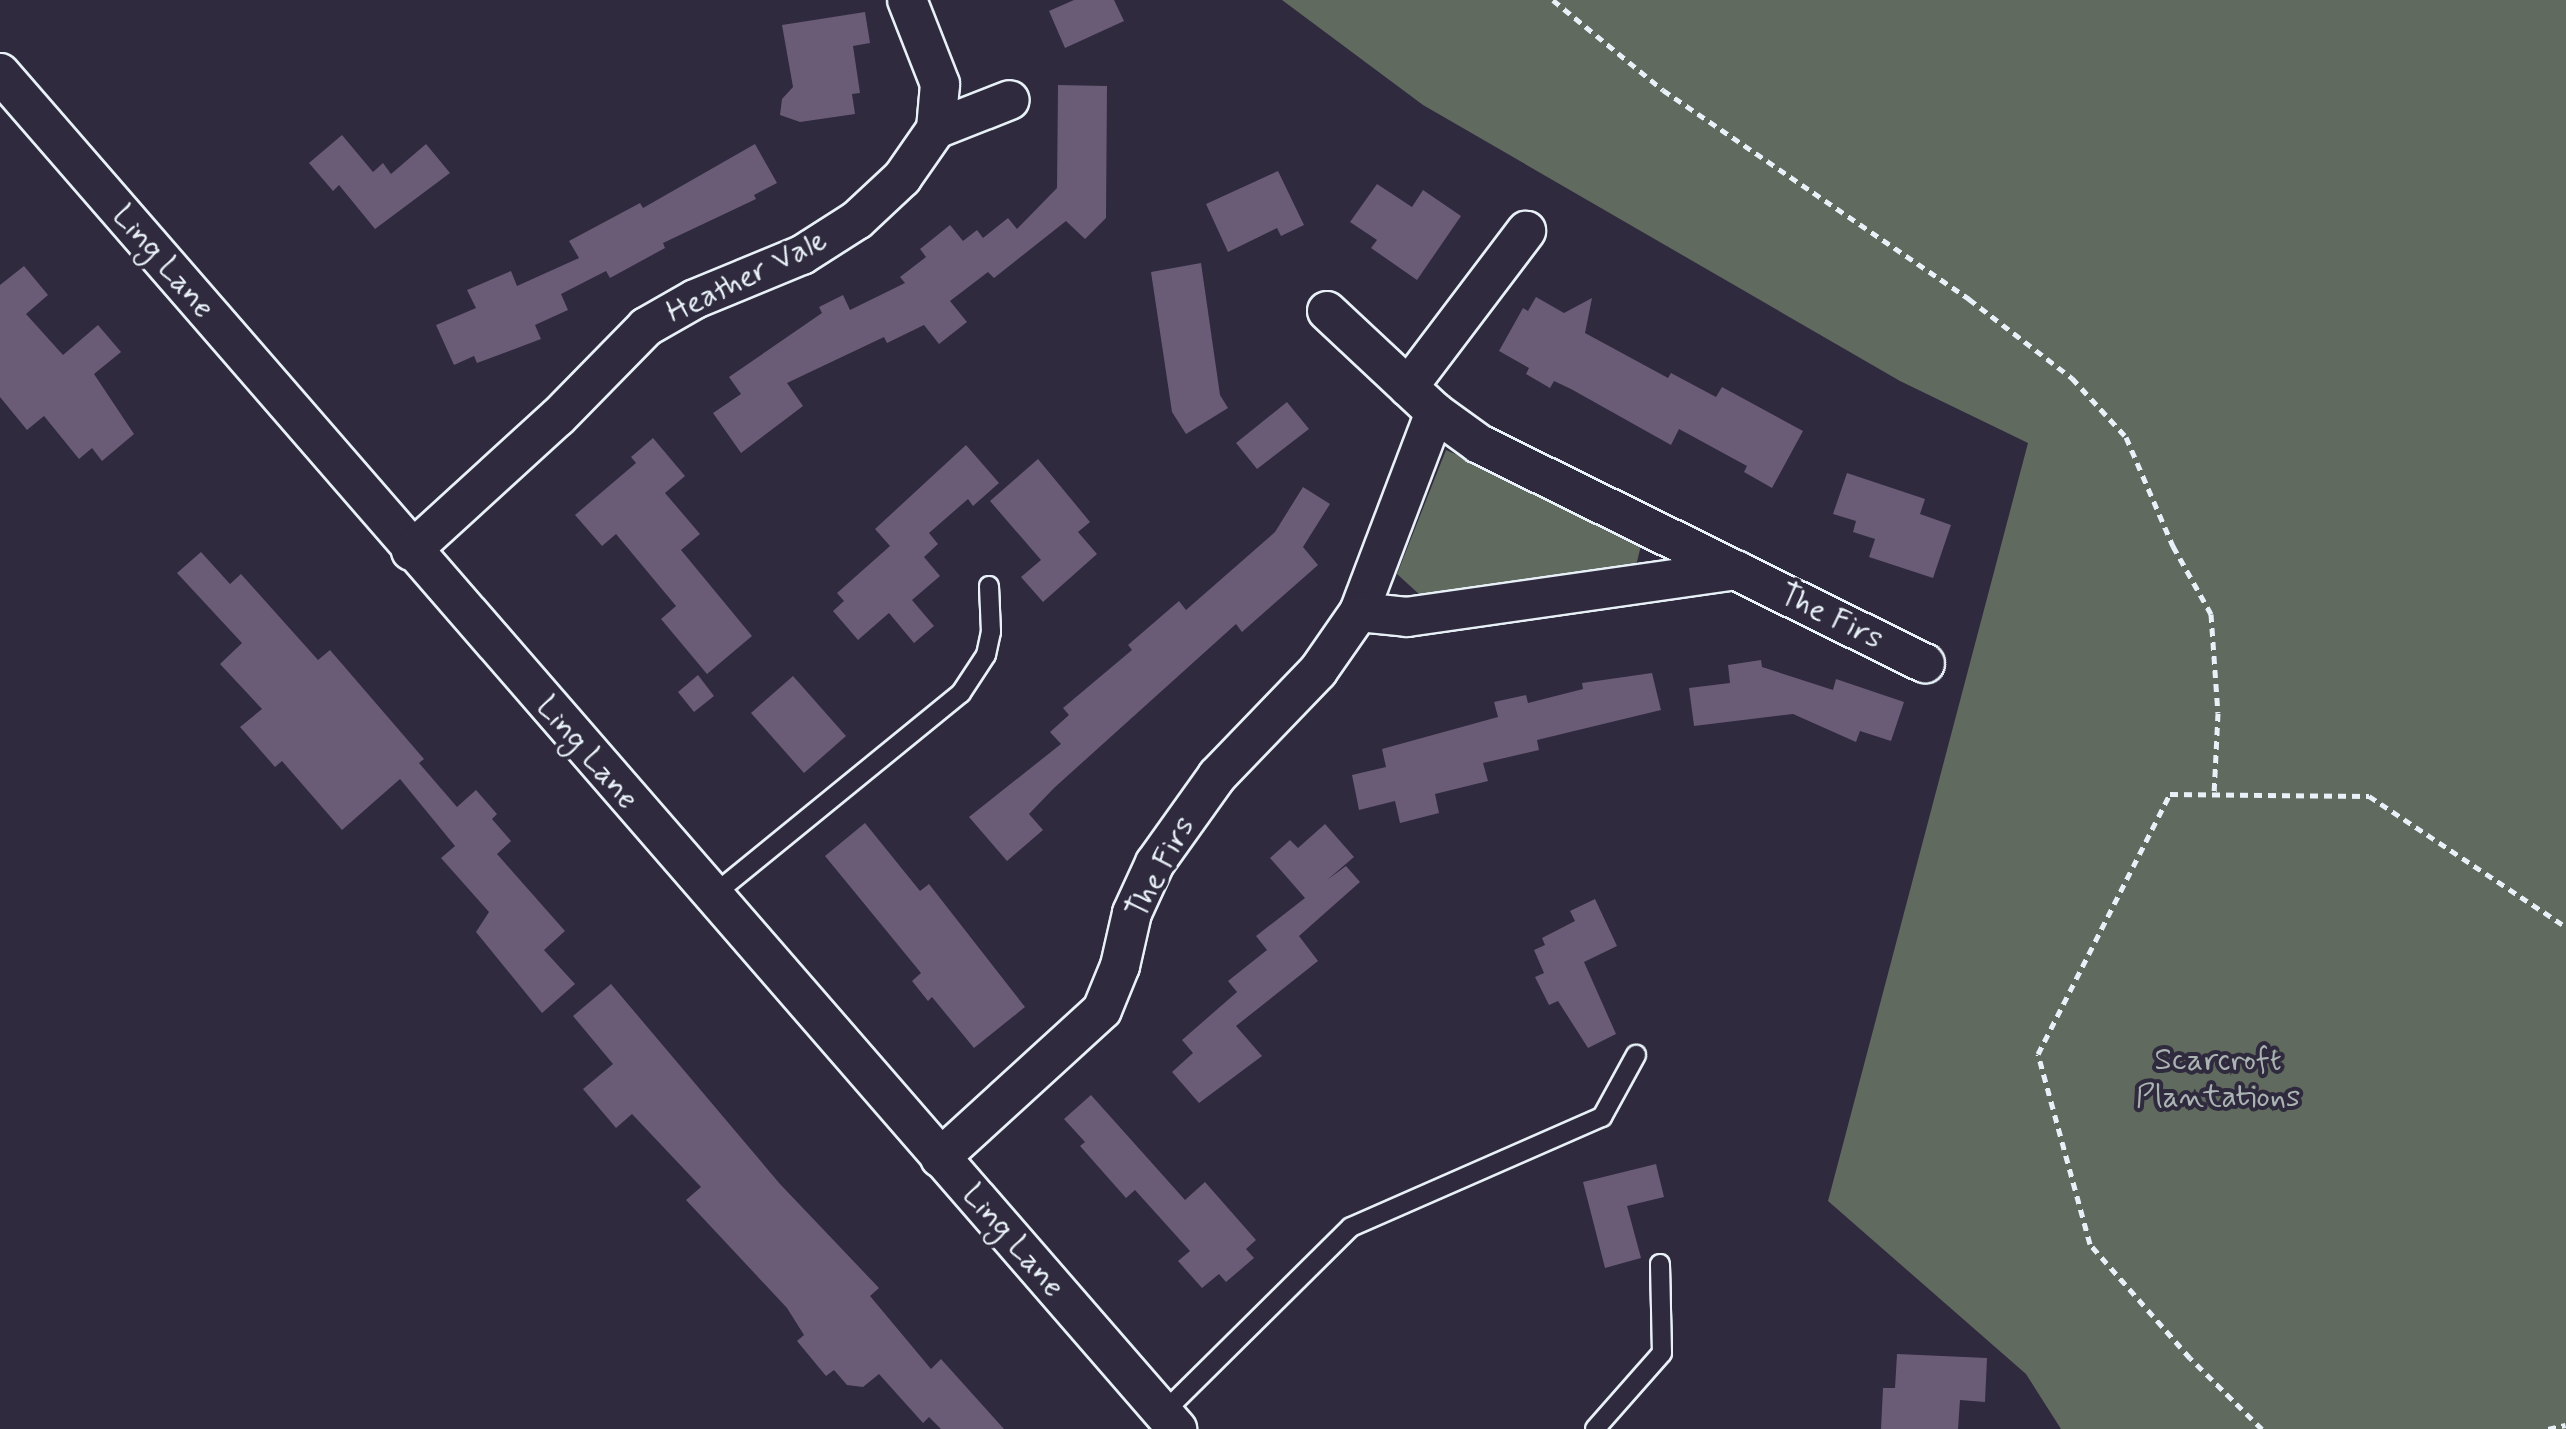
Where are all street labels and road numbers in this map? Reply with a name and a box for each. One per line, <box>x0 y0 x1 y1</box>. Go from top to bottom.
street label: Ling Lane <box>103 197 223 327</box>
street label: Heather Vale <box>660 221 834 333</box>
street label: The Firs <box>1775 576 1887 658</box>
street label: Ling Lane <box>527 688 647 818</box>
street label: The Firs <box>1119 812 1203 924</box>
street label: Ling Lane <box>953 1176 1073 1306</box>

